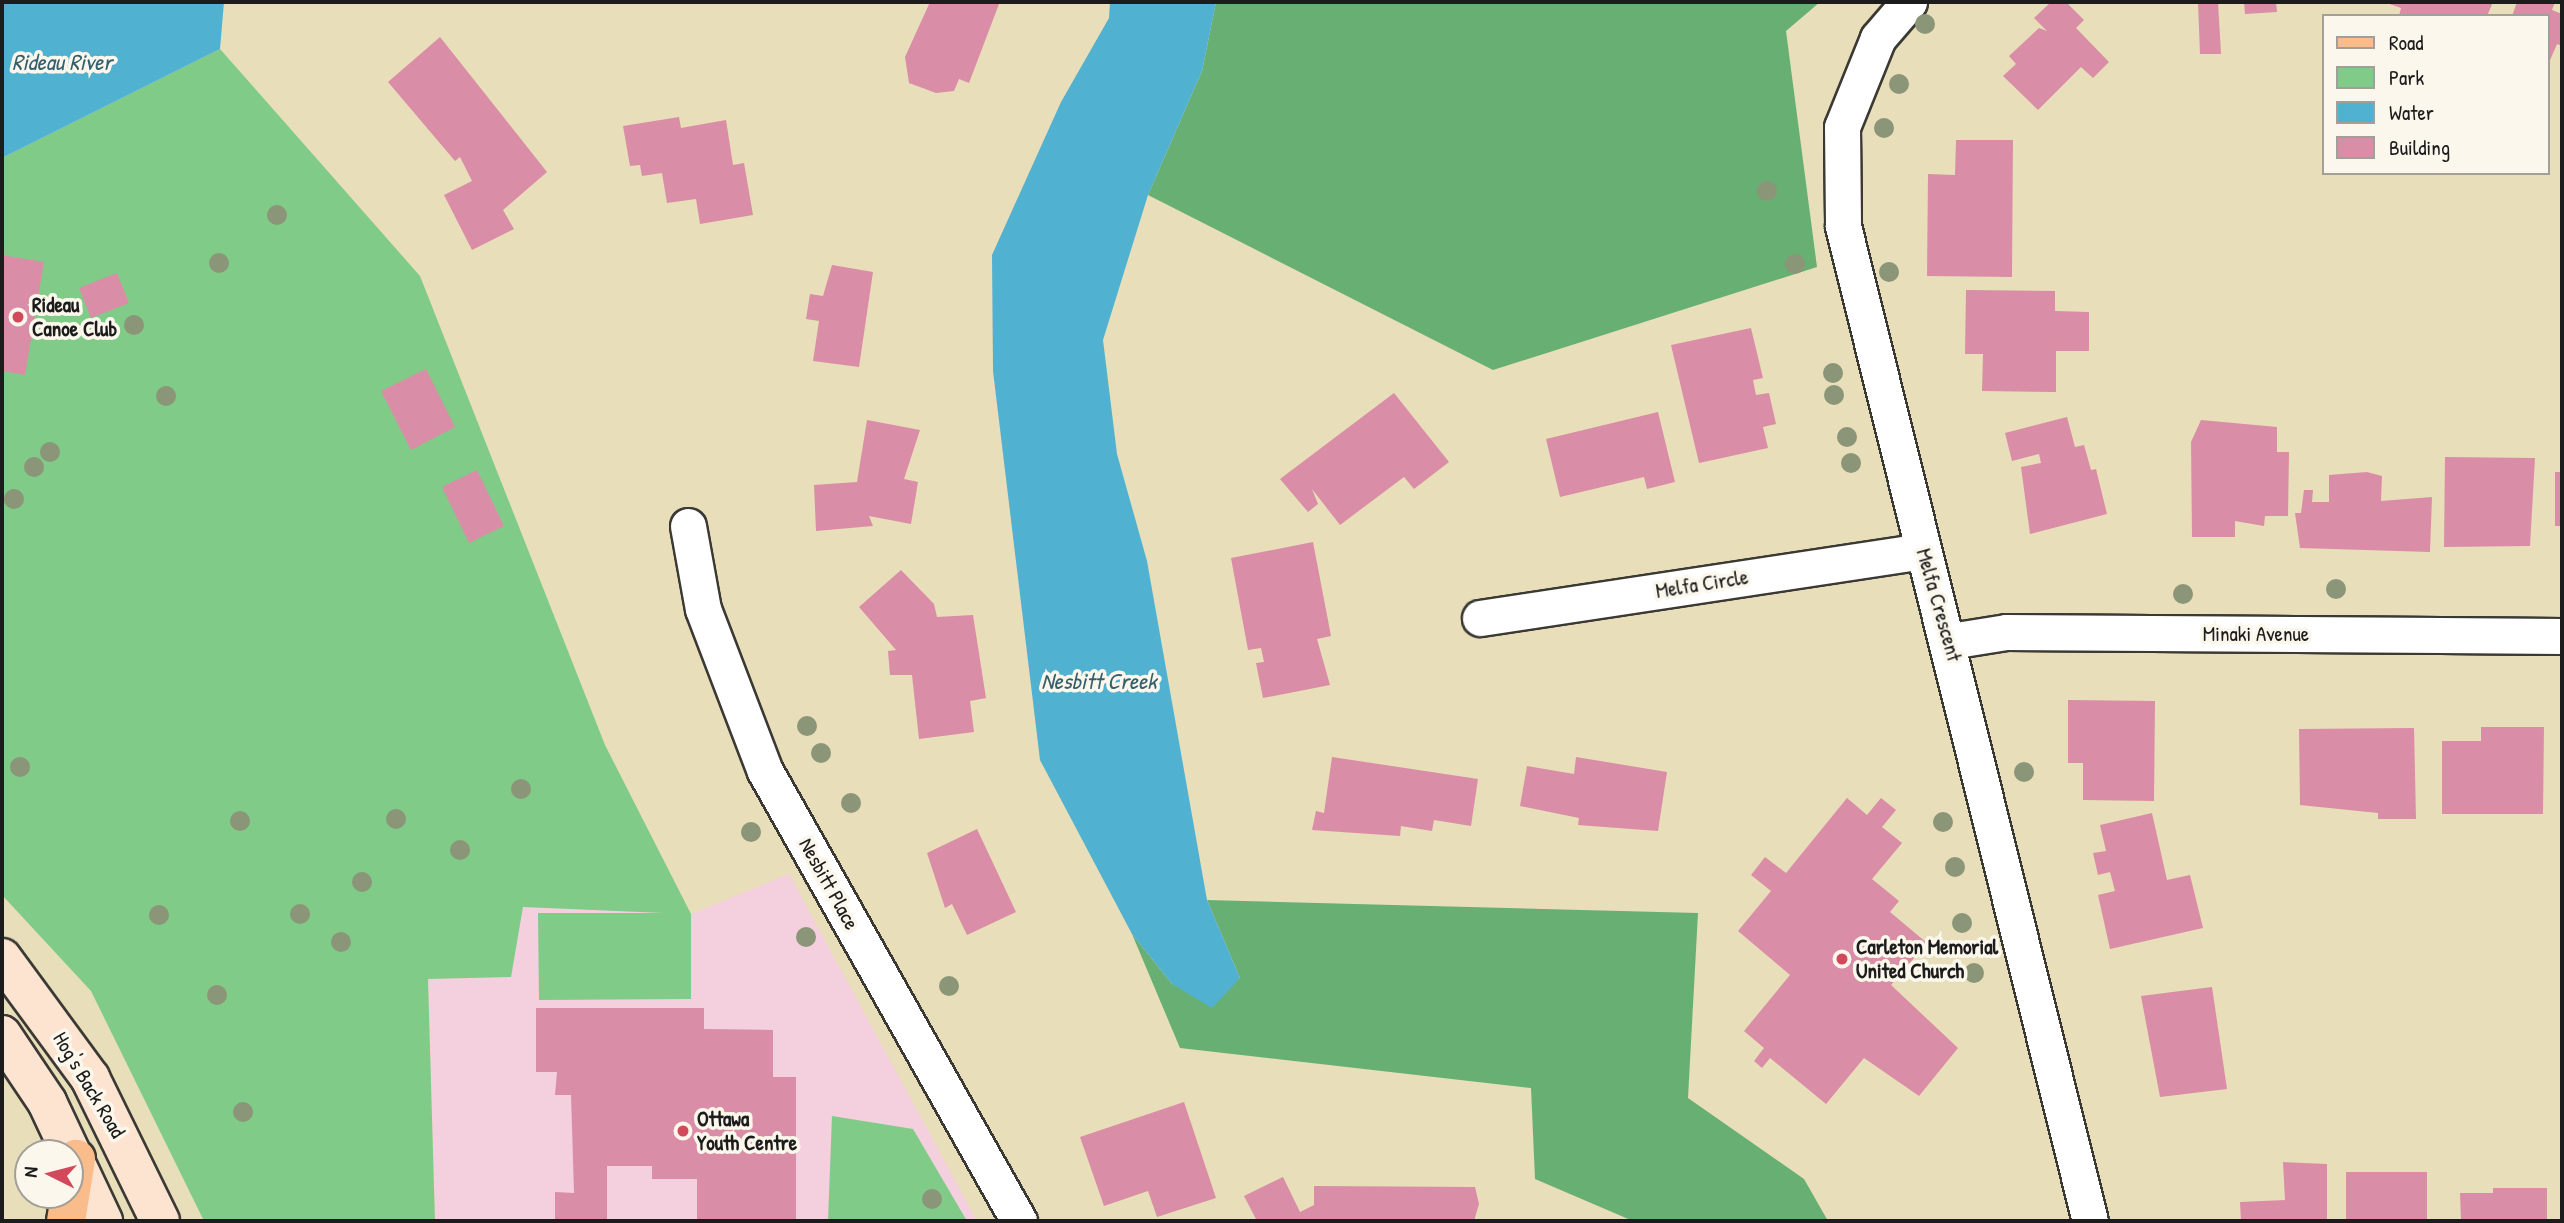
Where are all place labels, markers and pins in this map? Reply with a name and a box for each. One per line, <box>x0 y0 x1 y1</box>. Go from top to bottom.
place label: Rideau Canoe Club <box>32 292 117 342</box>
marker: Rideau Canoe Club <box>10 309 26 325</box>
place label: Carleton Memorial United Church <box>1856 934 1998 984</box>
marker: Carleton Memorial United Church <box>1834 951 1850 967</box>
place label: Ottawa Youth Centre <box>697 1106 797 1156</box>
marker: Ottawa Youth Centre <box>675 1123 691 1139</box>

